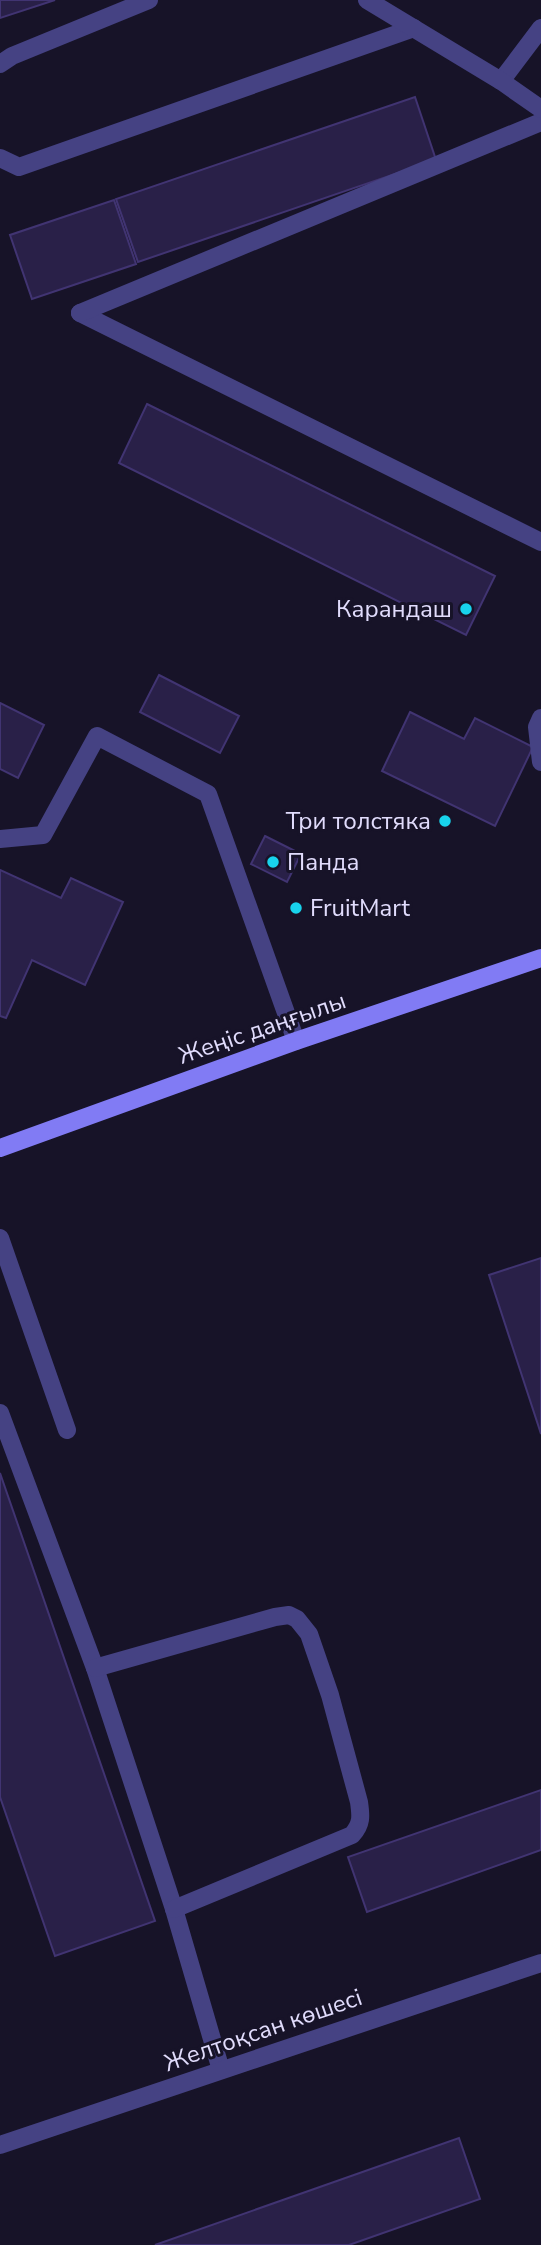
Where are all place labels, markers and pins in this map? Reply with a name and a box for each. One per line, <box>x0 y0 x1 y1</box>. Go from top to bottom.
place label: Карандаш <box>336 593 452 625</box>
marker: Карандаш <box>458 601 474 617</box>
place label: Три толстяка <box>286 805 431 837</box>
marker: Три толстяка <box>437 813 453 829</box>
place label: Панда <box>287 846 359 878</box>
marker: Панда <box>265 854 281 870</box>
place label: FruitMart <box>310 892 410 924</box>
marker: FruitMart <box>288 900 304 916</box>

